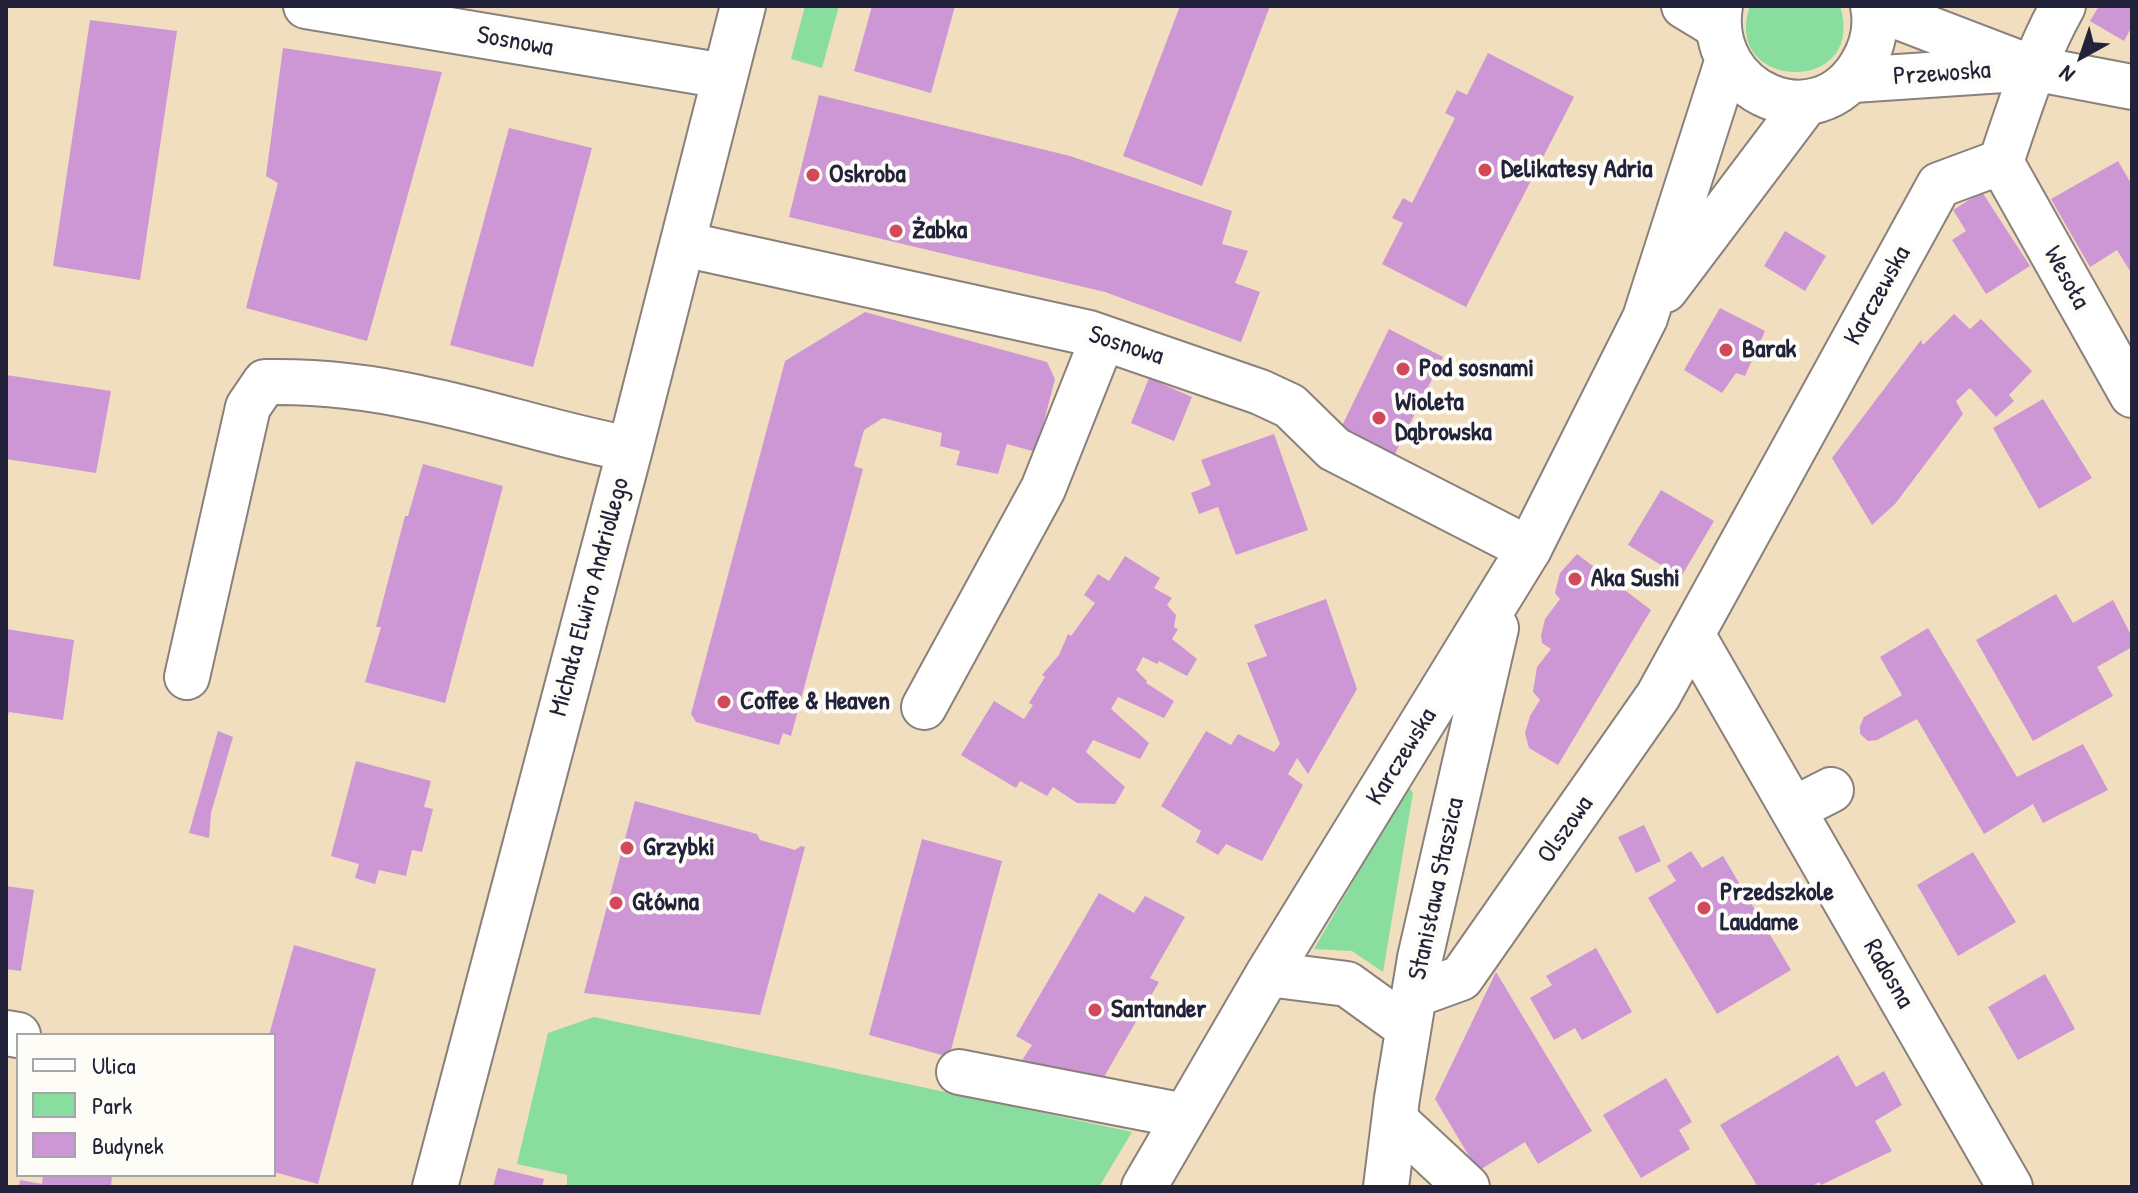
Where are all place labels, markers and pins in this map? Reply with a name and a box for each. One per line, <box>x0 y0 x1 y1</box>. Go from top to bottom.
place label: Delikatesy Adria <box>1501 154 1653 186</box>
place label: Oskroba <box>829 159 906 191</box>
marker: Delikatesy Adria <box>1476 161 1494 179</box>
marker: Oskroba <box>804 166 822 184</box>
place label: Żabka <box>912 215 967 247</box>
marker: Żabka <box>887 222 905 240</box>
place label: Barak <box>1742 334 1796 366</box>
marker: Barak <box>1717 341 1735 359</box>
place label: Pod sosnami <box>1419 353 1534 385</box>
marker: Pod sosnami <box>1394 360 1412 378</box>
place label: Wioleta Dąbrowska <box>1395 387 1492 448</box>
marker: Wioleta Dąbrowska <box>1370 409 1388 427</box>
place label: Aka Sushi <box>1591 563 1680 595</box>
marker: Aka Sushi <box>1566 570 1584 588</box>
place label: Coffee & Heaven <box>740 686 890 718</box>
marker: Coffee & Heaven <box>715 693 733 711</box>
place label: Grzybki <box>643 832 715 864</box>
marker: Grzybki <box>618 839 636 857</box>
place label: Przedszkole Laudame <box>1720 877 1834 938</box>
place label: Główna <box>632 887 699 919</box>
marker: Główna <box>607 894 625 912</box>
marker: Przedszkole Laudame <box>1695 899 1713 917</box>
place label: Santander <box>1111 994 1206 1026</box>
marker: Santander <box>1086 1001 1104 1019</box>

